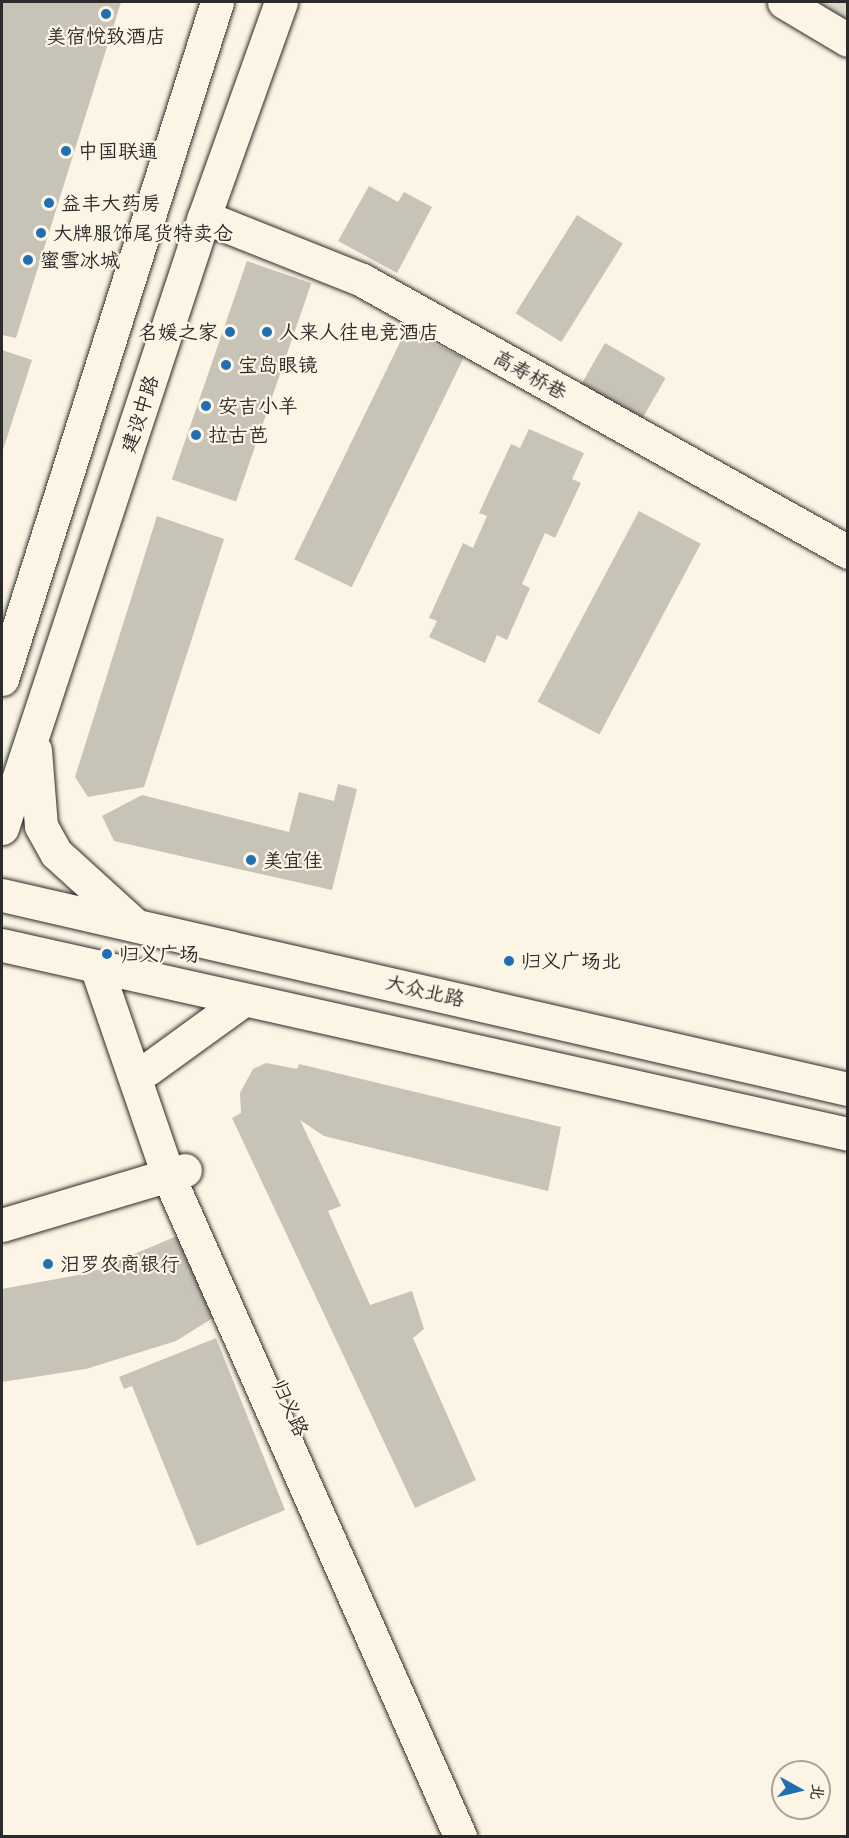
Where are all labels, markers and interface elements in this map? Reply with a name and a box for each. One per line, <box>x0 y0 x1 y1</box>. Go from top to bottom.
marker: 美宿悦致酒店 <box>99 7 113 21</box>
place label: 美宿悦致酒店 <box>46 24 166 48</box>
place label: 中国联通 <box>78 139 158 163</box>
marker: 中国联通 <box>59 144 73 158</box>
place label: 益丰大药房 <box>61 191 161 215</box>
marker: 益丰大药房 <box>42 196 56 210</box>
place label: 大牌服饰尾货特卖仓 <box>53 221 233 245</box>
marker: 大牌服饰尾货特卖仓 <box>34 226 48 240</box>
place label: 蜜雪冰城 <box>40 248 120 272</box>
marker: 蜜雪冰城 <box>21 253 35 267</box>
place label: 名媛之家 <box>138 320 218 344</box>
place label: 人来人往电竞酒店 <box>279 320 439 344</box>
marker: 名媛之家 <box>223 325 237 339</box>
marker: 人来人往电竞酒店 <box>260 325 274 339</box>
street label: 高寿桥巷 <box>489 345 571 405</box>
place label: 宝岛眼镜 <box>238 353 318 377</box>
marker: 宝岛眼镜 <box>219 358 233 372</box>
street label: 建设中路 <box>116 372 164 456</box>
place label: 安吉小羊 <box>218 394 298 418</box>
marker: 安吉小羊 <box>199 399 213 413</box>
place label: 拉古芭 <box>208 423 268 447</box>
marker: 拉古芭 <box>189 428 203 442</box>
place label: 美宜佳 <box>263 848 323 872</box>
marker: 美宜佳 <box>244 853 258 867</box>
place label: 归义广场 <box>119 942 199 966</box>
marker: 归义广场 <box>100 947 114 961</box>
place label: 归义广场北 <box>521 949 621 973</box>
marker: 归义广场北 <box>502 954 516 968</box>
street label: 大众北路 <box>383 970 467 1012</box>
place label: 汨罗农商银行 <box>60 1252 180 1276</box>
marker: 汨罗农商银行 <box>41 1257 55 1271</box>
street label: 归义路 <box>267 1376 313 1440</box>
north arrow <box>771 1760 831 1820</box>
text: 北 <box>807 1783 827 1801</box>

